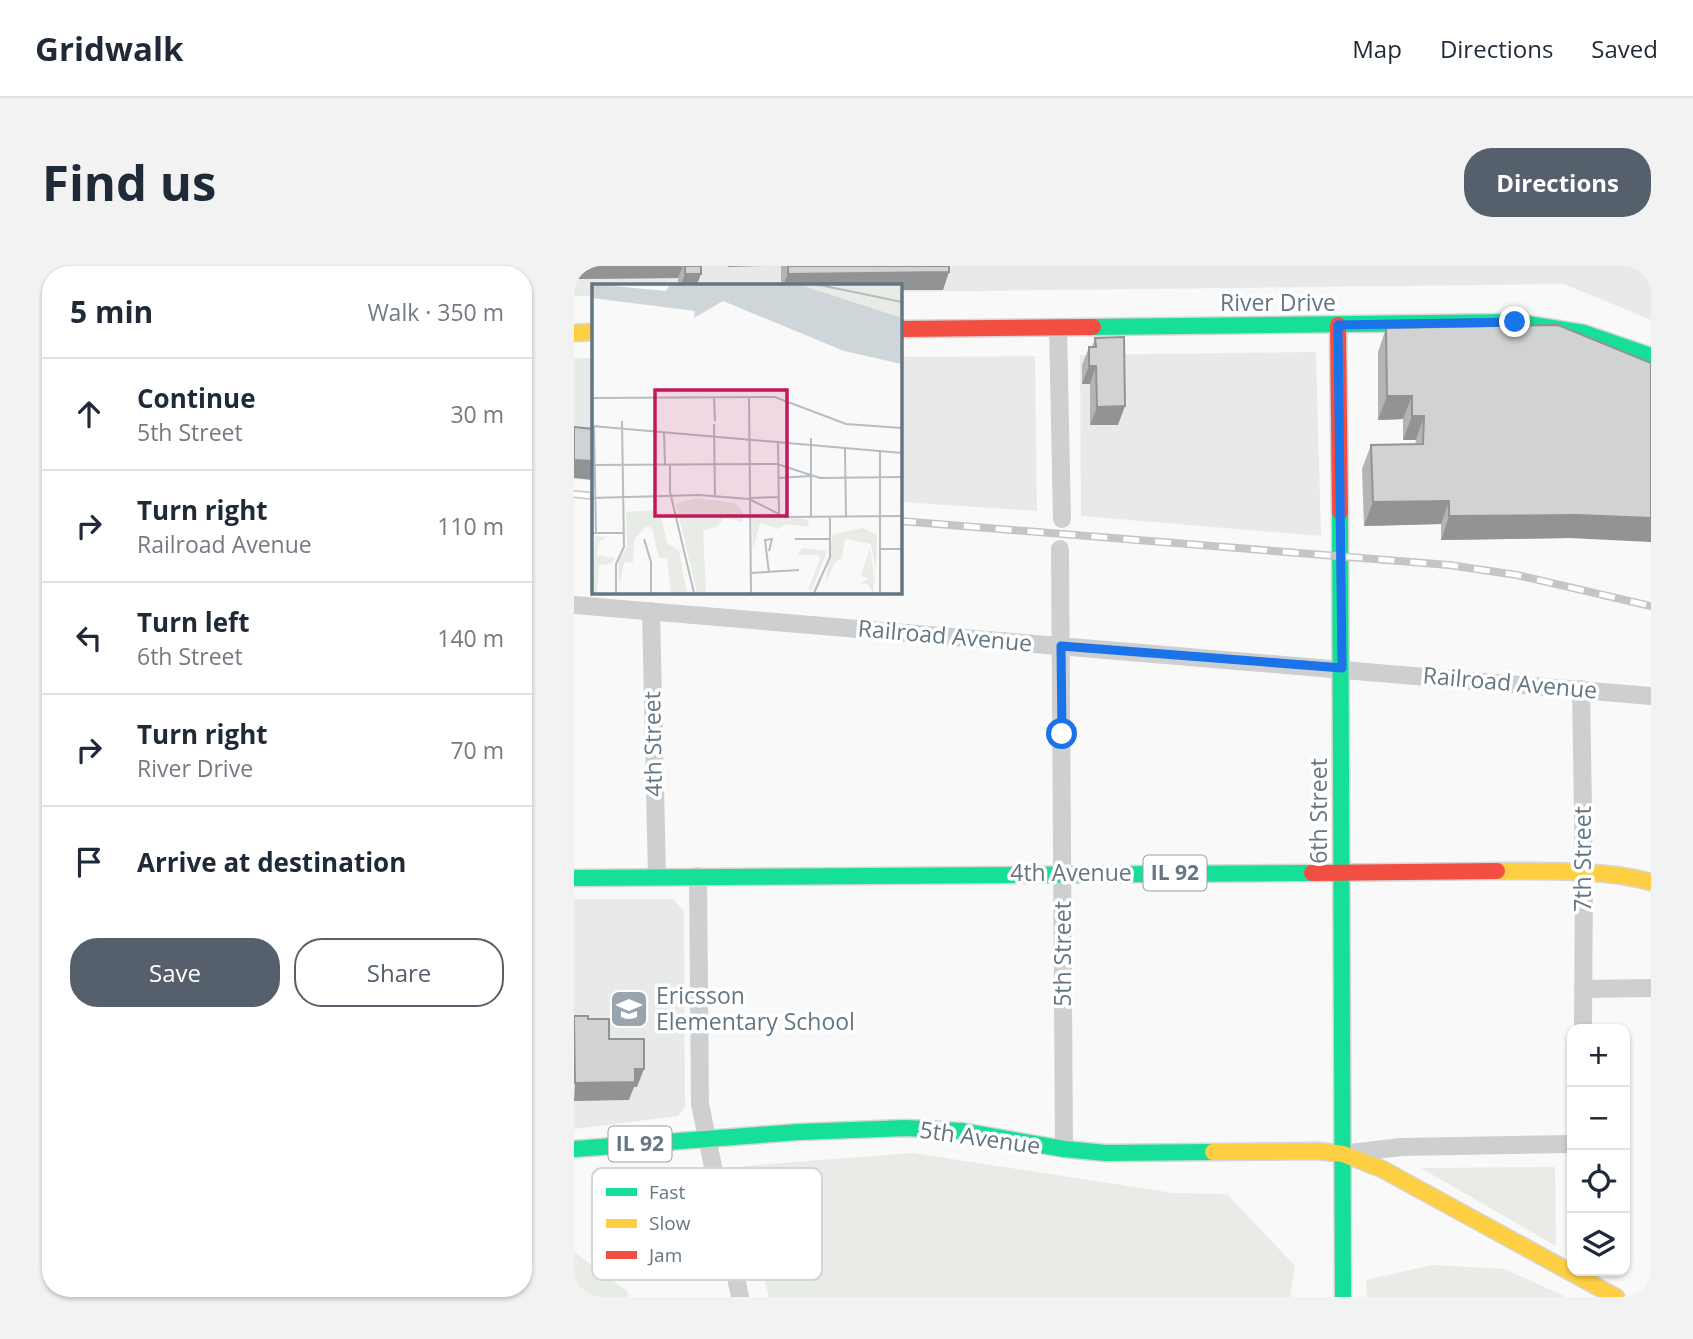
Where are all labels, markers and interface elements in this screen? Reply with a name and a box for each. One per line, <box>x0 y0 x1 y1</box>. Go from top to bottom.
text: Gridwalk <box>35 26 184 71</box>
text: Map <box>1352 32 1402 65</box>
text: Directions <box>1440 32 1553 65</box>
text: Saved <box>1591 32 1658 65</box>
button: Directions <box>1464 148 1651 217</box>
text: Find us <box>42 149 216 215</box>
inset map <box>592 284 901 593</box>
street label: River Drive <box>1220 286 1336 318</box>
text: 5 min <box>70 291 153 332</box>
text: Walk · 350 m <box>367 296 504 328</box>
route end <box>1499 306 1530 337</box>
text: Continue <box>137 380 256 416</box>
icon: ahead <box>70 395 108 433</box>
text: 30 m <box>450 398 504 430</box>
text: 5th Street <box>137 416 243 448</box>
text: Turn right <box>137 492 268 528</box>
icon: right <box>70 507 108 545</box>
text: 110 m <box>437 510 504 542</box>
text: Railroad Avenue <box>137 528 312 560</box>
text: Turn left <box>137 604 249 640</box>
street label: Railroad Avenue <box>857 611 1034 659</box>
icon: left <box>70 619 108 657</box>
text: 140 m <box>437 622 504 654</box>
text: 6th Street <box>137 640 243 672</box>
street label: Railroad Avenue <box>1422 658 1599 706</box>
street label: 4th Street <box>635 691 669 797</box>
text: Turn right <box>137 716 268 752</box>
route start <box>1046 718 1077 749</box>
icon: right <box>70 731 108 769</box>
text: 70 m <box>450 734 504 766</box>
text: River Drive <box>137 752 253 784</box>
street label: 6th Street <box>1302 758 1334 864</box>
street label: 7th Street <box>1566 806 1598 912</box>
icon: arrive <box>70 843 108 881</box>
text: Arrive at destination <box>137 844 406 880</box>
street label: 4th Avenue <box>1010 856 1132 888</box>
road number: IL 92 <box>1144 856 1206 890</box>
street label: 5th Street <box>1046 901 1078 1007</box>
button: Save <box>70 938 280 1007</box>
button: Share <box>294 938 504 1007</box>
place label: Ericsson Elementary School <box>656 979 855 1037</box>
school or university icon: Ericsson Elementary School <box>608 988 650 1030</box>
map controls <box>1567 1024 1630 1276</box>
button: + <box>1567 1024 1630 1087</box>
button: − <box>1567 1087 1630 1150</box>
street label: 5th Avenue <box>918 1113 1043 1161</box>
road number: IL 92 <box>608 1126 672 1162</box>
button: locate <box>1567 1150 1630 1213</box>
legend <box>592 1168 822 1280</box>
text: Fast <box>649 1179 685 1205</box>
text: Slow <box>649 1210 691 1236</box>
button: layers <box>1567 1213 1630 1276</box>
text: Jam <box>647 1242 682 1268</box>

